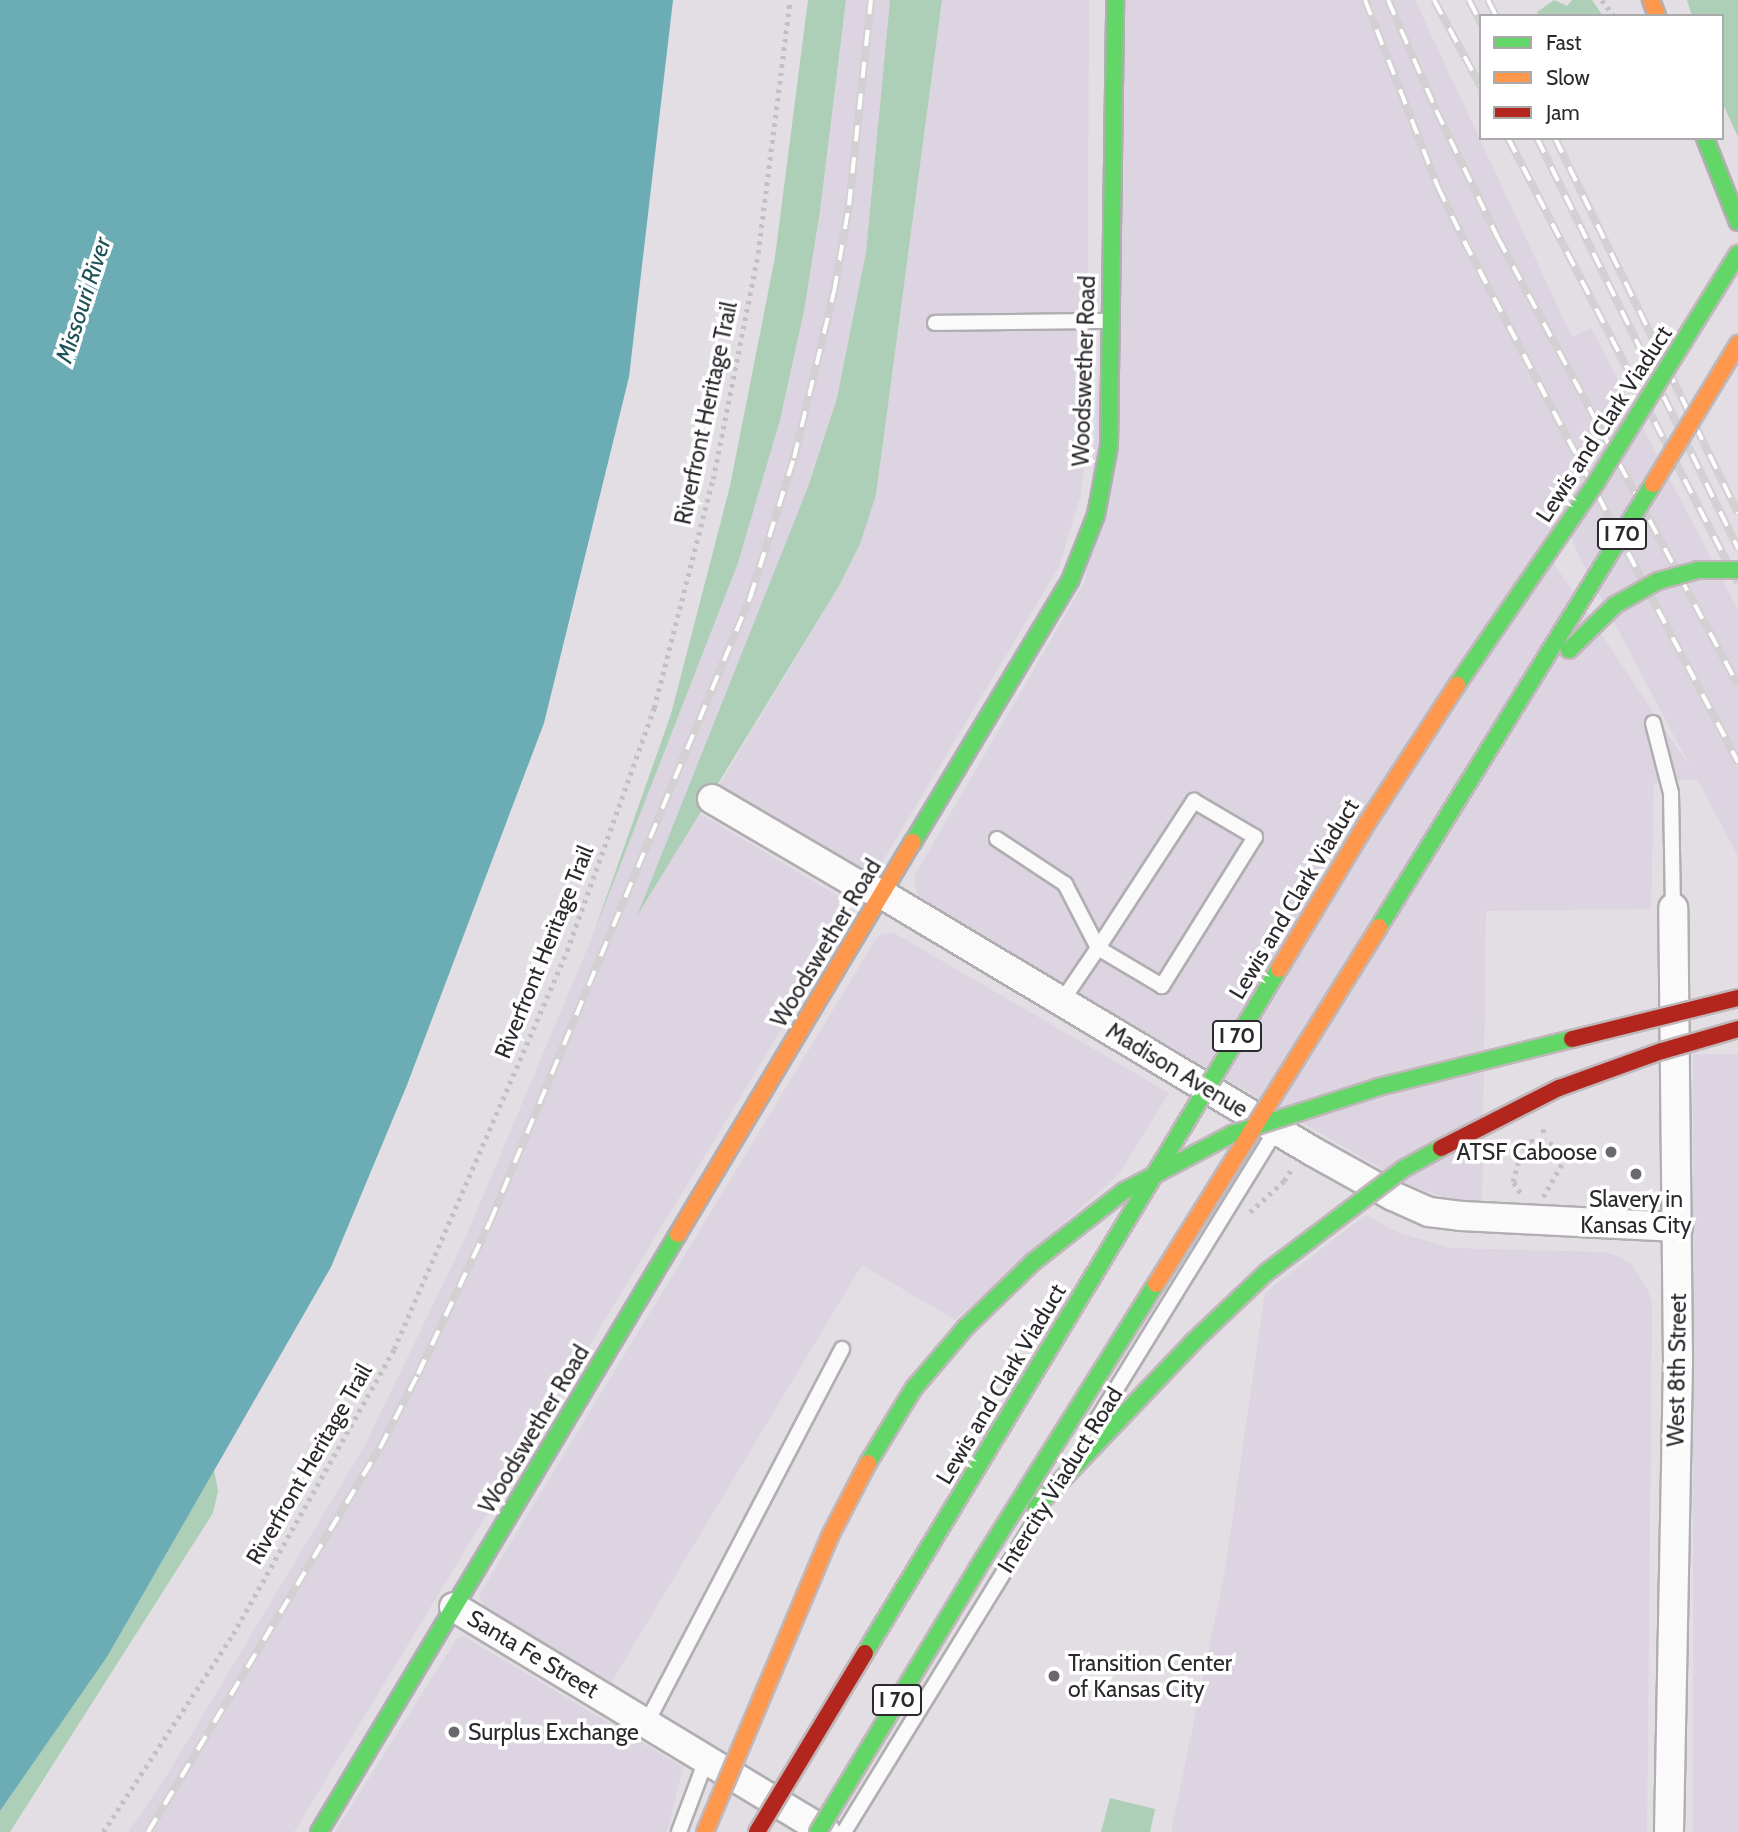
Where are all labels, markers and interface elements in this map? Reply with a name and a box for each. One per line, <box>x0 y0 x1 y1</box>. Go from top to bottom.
legend <box>1479 14 1724 140</box>
text: Fast <box>1546 30 1582 55</box>
text: Slow <box>1546 65 1590 90</box>
text: Jam <box>1546 100 1580 125</box>
water label: Missouri River <box>49 233 117 367</box>
street label: Woodswether Road <box>1067 275 1101 467</box>
street label: Riverfront Heritage Trail <box>669 299 743 527</box>
street label: Lewis and Clark Viaduct <box>1530 321 1678 527</box>
road number: I 70 <box>1596 516 1648 552</box>
street label: Lewis and Clark Viaduct <box>1223 794 1365 1004</box>
street label: Riverfront Heritage Trail <box>489 841 599 1063</box>
street label: Woodswether Road <box>765 854 887 1032</box>
street label: Madison Avenue <box>1101 1017 1253 1123</box>
road number: I 70 <box>1211 1018 1263 1054</box>
place label: ATSF Caboose <box>1457 1138 1597 1166</box>
marker: ATSF Caboose <box>1603 1144 1619 1160</box>
marker: Slavery in Kansas City <box>1628 1166 1644 1182</box>
place label: Slavery in Kansas City <box>1580 1185 1692 1239</box>
street label: Lewis and Clark Viaduct <box>930 1279 1072 1489</box>
street label: West 8th Street <box>1662 1293 1692 1447</box>
street label: Woodswether Road <box>473 1340 595 1518</box>
street label: Riverfront Heritage Trail <box>240 1359 378 1569</box>
street label: Intercity Viaduct Road <box>992 1382 1128 1578</box>
street label: Santa Fe Street <box>462 1604 604 1704</box>
place label: Transition Center of Kansas City <box>1068 1649 1232 1703</box>
marker: Transition Center of Kansas City <box>1046 1668 1062 1684</box>
road number: I 70 <box>871 1682 923 1718</box>
place label: Surplus Exchange <box>468 1718 639 1746</box>
marker: Surplus Exchange <box>446 1724 462 1740</box>

